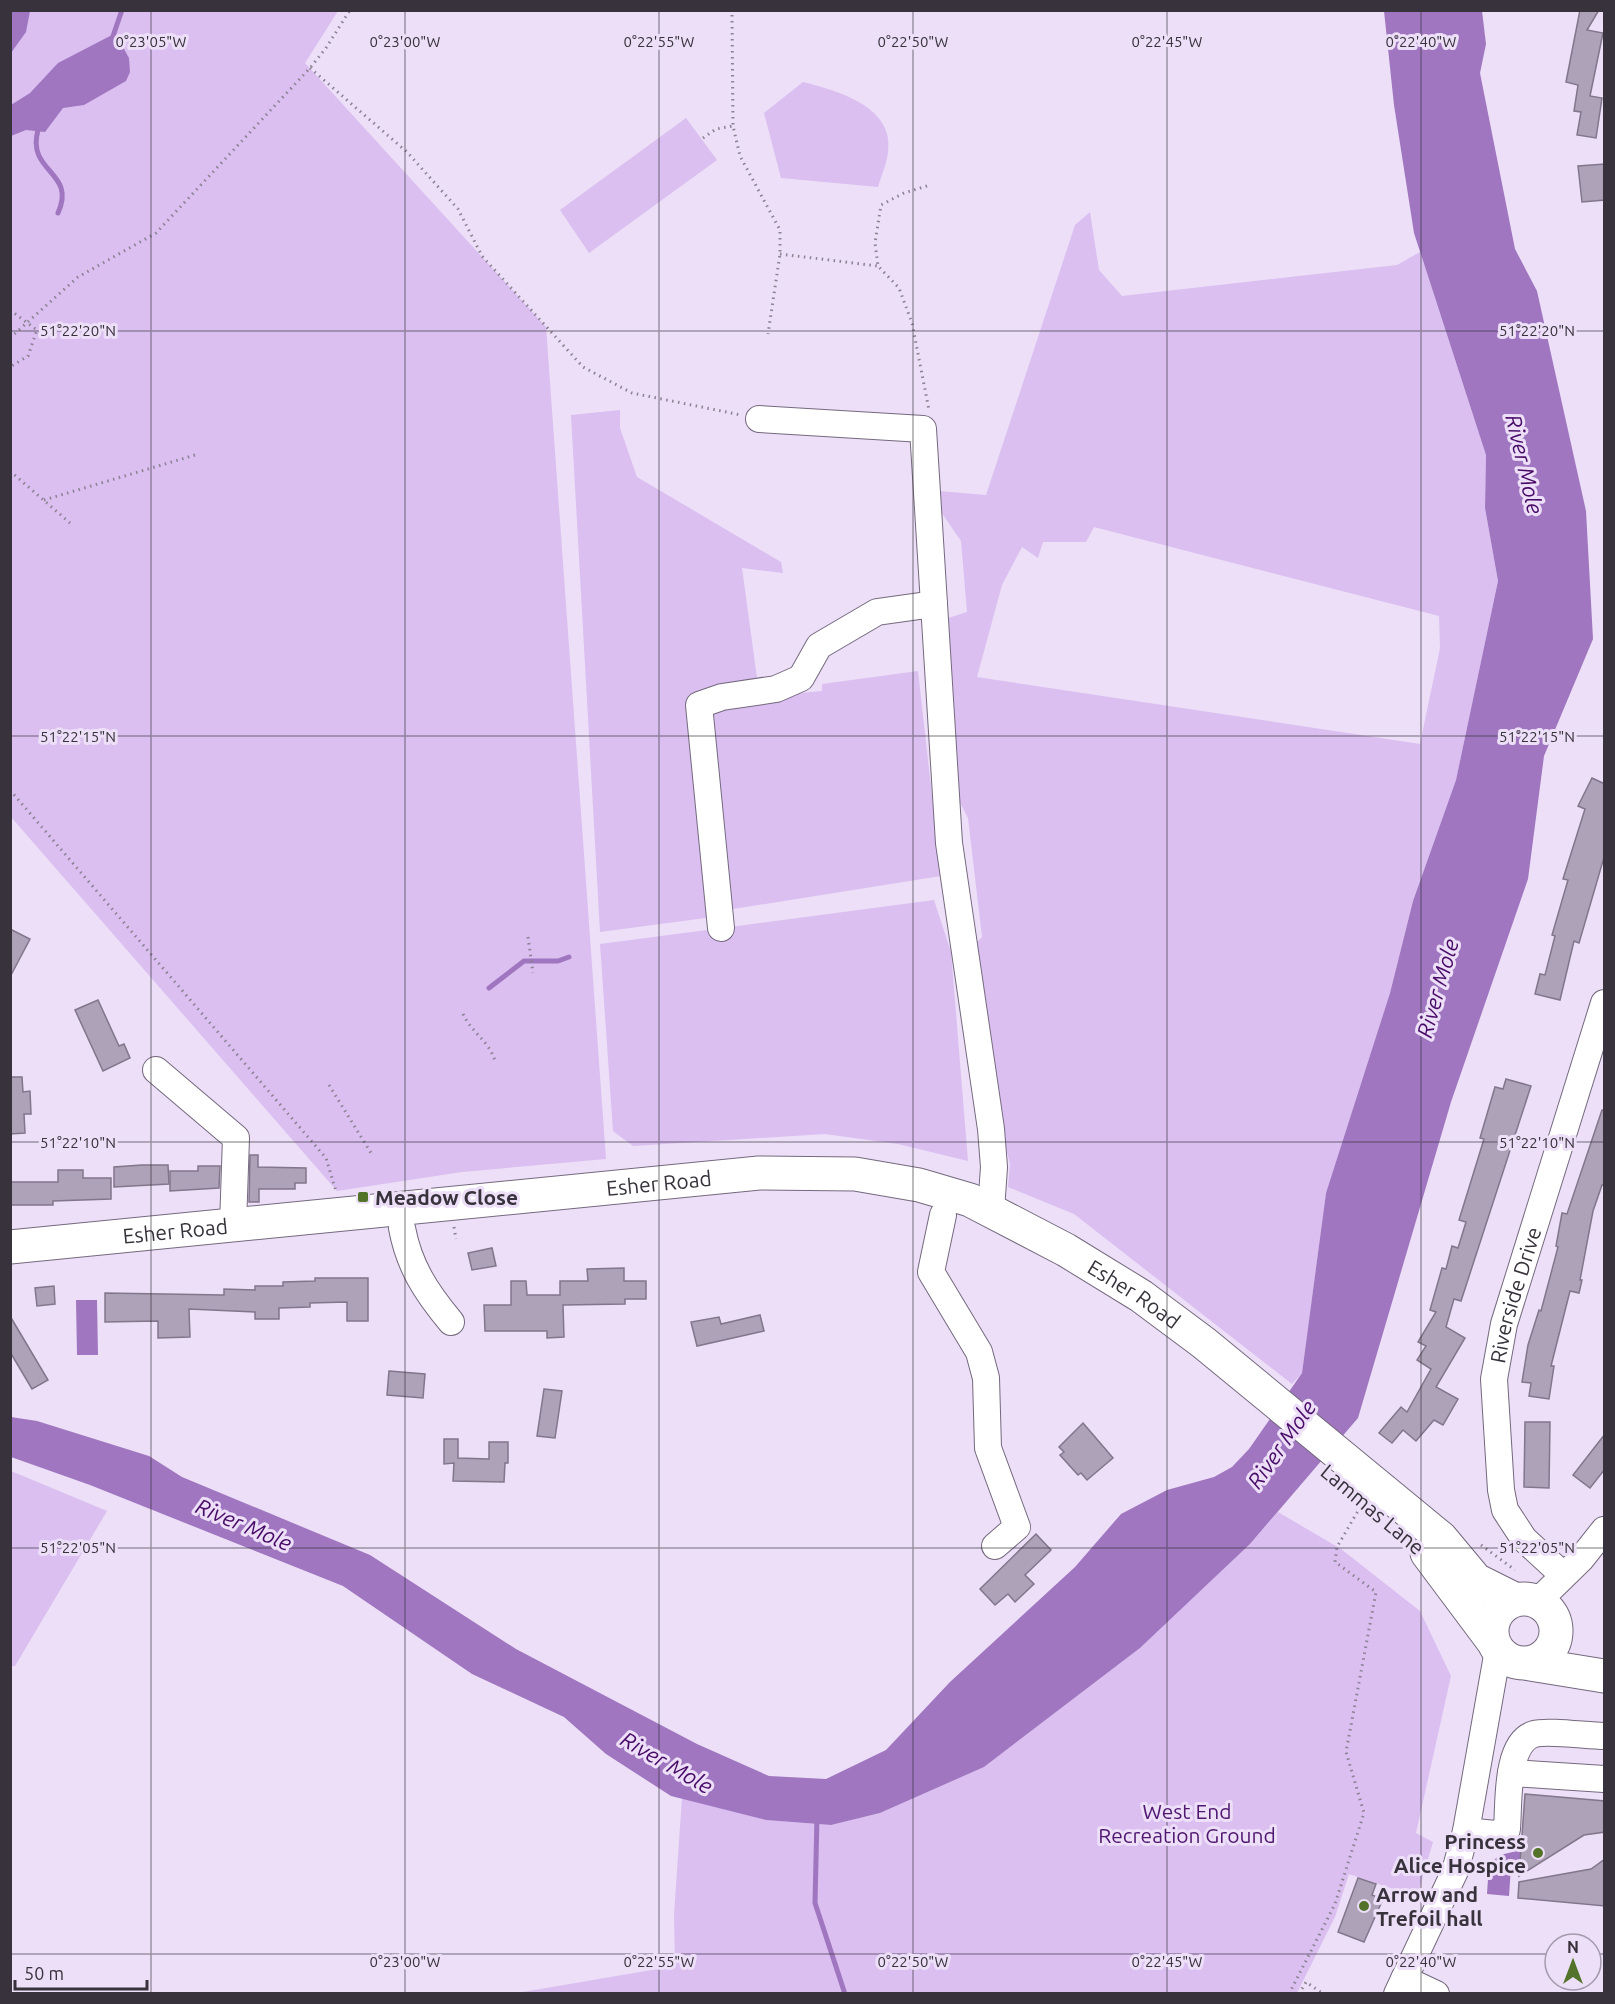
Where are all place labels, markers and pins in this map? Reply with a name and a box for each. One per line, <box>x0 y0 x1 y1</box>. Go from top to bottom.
place label: Meadow Close <box>375 1185 518 1209</box>
marker: Meadow Close <box>356 1190 370 1204</box>
place label: Princess Alice Hospice <box>1394 1829 1526 1877</box>
marker: Princess Alice Hospice <box>1531 1846 1545 1860</box>
place label: Arrow and Trefoil hall <box>1376 1882 1483 1930</box>
marker: Arrow and Trefoil hall <box>1357 1899 1371 1913</box>

